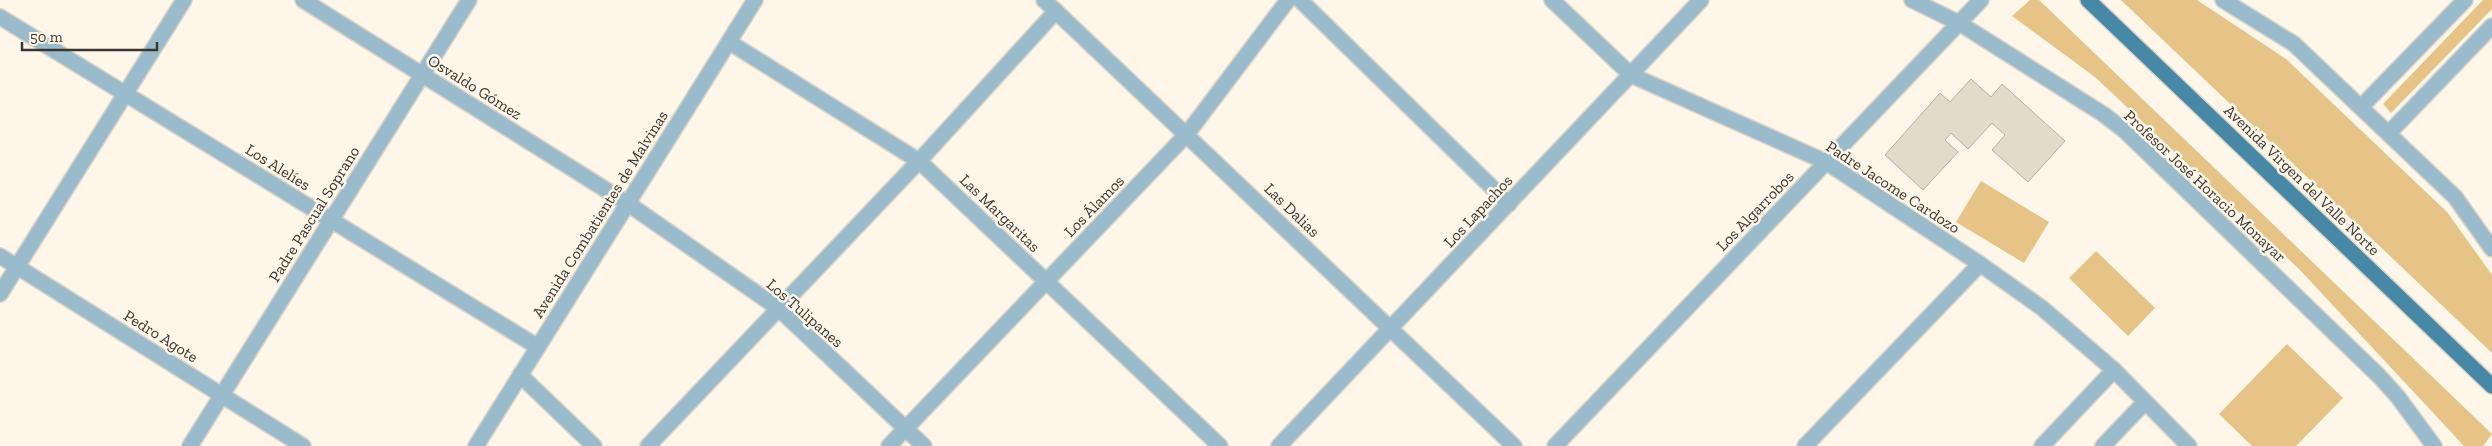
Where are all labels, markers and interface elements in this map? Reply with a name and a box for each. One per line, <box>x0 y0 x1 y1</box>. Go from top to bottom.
scale bar <box>22 20 158 52</box>
text: 50 m <box>30 28 63 46</box>
street label: Osvaldo Gómez <box>424 50 526 124</box>
street label: Avenida Virgen del Valle Norte <box>2220 101 2384 259</box>
street label: Profesor José Horacio Monayar <box>2120 106 2290 266</box>
street label: Avenida Combatientes de Malvinas <box>528 107 672 321</box>
street label: Padre Jacome Cardozo <box>1823 137 1963 237</box>
street label: Los Alelíes <box>242 140 314 194</box>
street label: Padre Pascual Soprano <box>264 143 364 285</box>
street label: Los Algarrobos <box>1712 167 1798 255</box>
street label: Las Margaritas <box>956 170 1044 256</box>
street label: Los Álamos <box>1060 171 1128 241</box>
street label: Los Lapachos <box>1440 171 1516 251</box>
street label: Las Dalias <box>1260 179 1324 241</box>
street label: Los Tulipanes <box>763 275 847 351</box>
street label: Pedro Agote <box>120 306 202 366</box>

